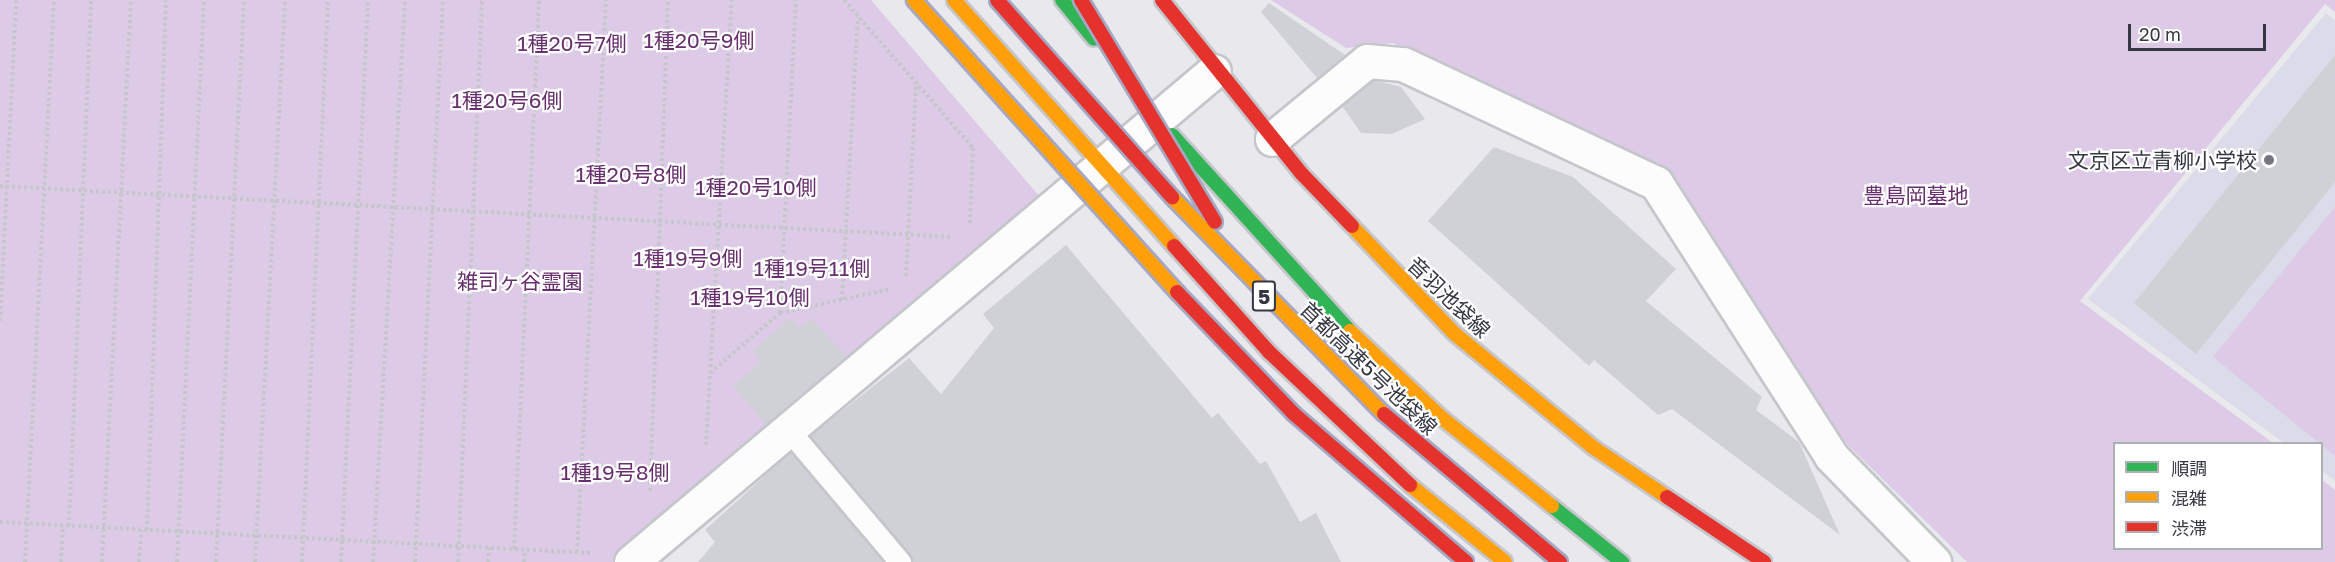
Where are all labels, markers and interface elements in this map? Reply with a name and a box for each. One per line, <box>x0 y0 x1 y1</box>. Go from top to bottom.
scale bar <box>2131 12 2269 50</box>
text: 20 m <box>2139 23 2181 45</box>
park label: 1種20号9側 <box>643 27 755 53</box>
park label: 1種20号7側 <box>517 30 627 56</box>
park label: 1種20号6側 <box>451 87 563 113</box>
place label: 文京区立青柳小学校 <box>2068 147 2257 173</box>
marker: 文京区立青柳小学校 <box>2262 153 2276 167</box>
park label: 1種20号8側 <box>575 161 687 187</box>
park label: 1種20号10側 <box>695 174 817 200</box>
park label: 豊島岡墓地 <box>1864 182 1968 208</box>
park label: 1種19号9側 <box>634 245 742 271</box>
street label: 音羽池袋線 <box>1402 251 1496 343</box>
park label: 1種19号11側 <box>754 255 870 281</box>
park label: 雑司ヶ谷霊園 <box>457 268 583 294</box>
road number: 5 <box>1250 279 1278 313</box>
park label: 1種19号10側 <box>690 284 810 310</box>
street label: 首都高速5号池袋線 <box>1295 296 1443 440</box>
legend <box>2113 442 2323 550</box>
text: 順調 <box>2171 457 2207 479</box>
park label: 1種19号8側 <box>561 459 669 485</box>
text: 混雑 <box>2171 487 2207 509</box>
text: 渋滞 <box>2171 517 2207 539</box>

